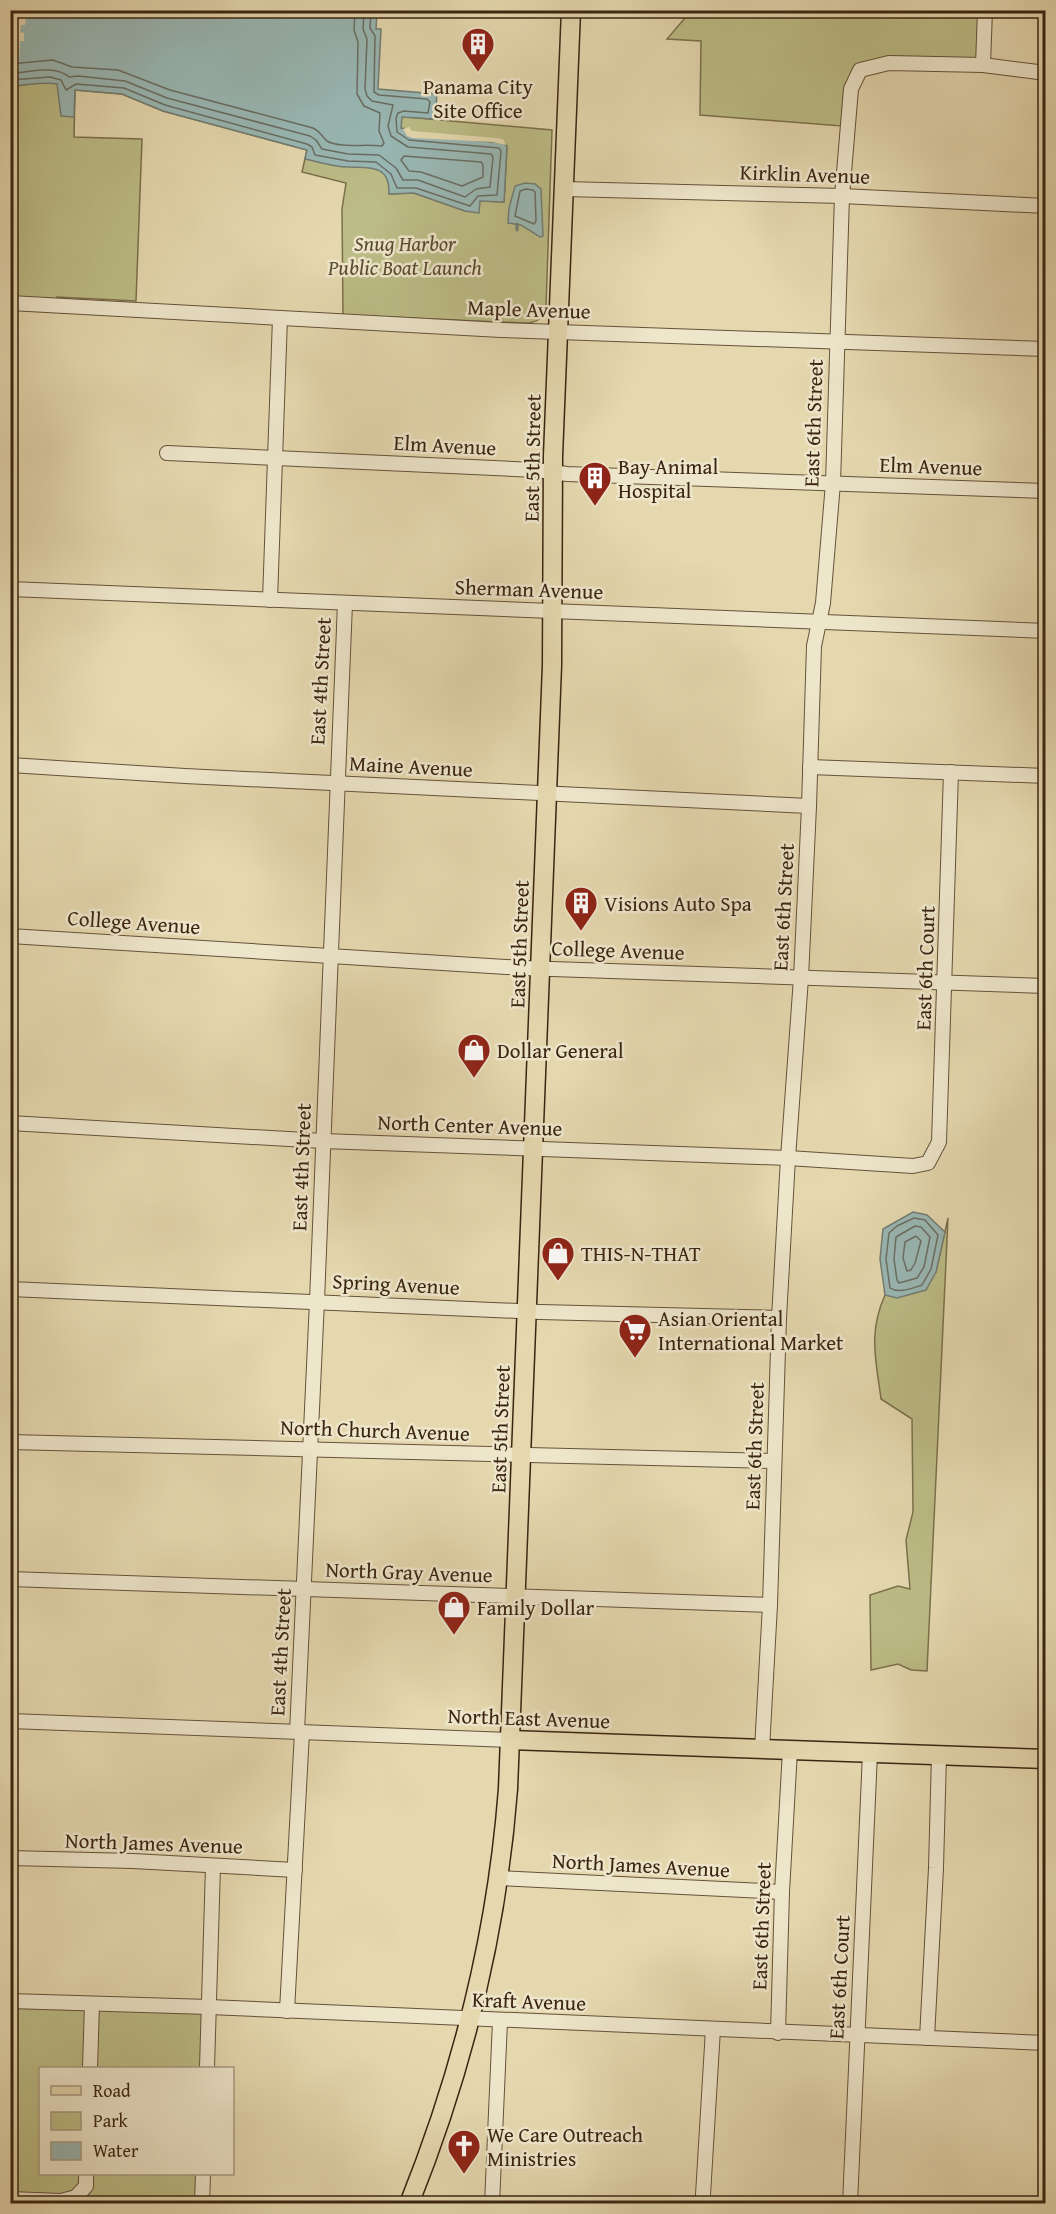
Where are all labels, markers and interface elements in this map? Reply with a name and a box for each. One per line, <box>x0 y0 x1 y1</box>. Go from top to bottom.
building icon: Panama City Site Office <box>460 26 496 73</box>
place label: Panama City Site Office <box>423 71 533 126</box>
street label: Kirklin Avenue <box>739 156 871 192</box>
park label: Snug Harbor Public Boat Launch <box>327 228 482 283</box>
street label: Maple Avenue <box>467 291 591 327</box>
street label: East 6th Street <box>795 358 831 488</box>
street label: East 5th Street <box>515 393 549 522</box>
street label: Elm Avenue <box>393 427 497 463</box>
street label: Elm Avenue <box>879 449 983 483</box>
place label: Bay Animal Hospital <box>618 451 718 506</box>
building icon: Bay Animal Hospital <box>577 460 613 507</box>
street label: Sherman Avenue <box>454 571 604 607</box>
street label: East 4th Street <box>301 616 339 746</box>
street label: Maine Avenue <box>348 747 474 785</box>
street label: East 6th Street <box>764 842 802 972</box>
street label: East 5th Street <box>501 879 537 1009</box>
building icon: Visions Auto Spa <box>563 885 599 932</box>
place label: Visions Auto Spa <box>604 888 752 919</box>
street label: College Avenue <box>66 902 202 942</box>
street label: East 6th Court <box>907 905 943 1031</box>
street label: College Avenue <box>551 932 685 968</box>
shop icon: Dollar General <box>456 1032 492 1079</box>
place label: Dollar General <box>497 1035 624 1066</box>
street label: East 4th Street <box>283 1102 319 1232</box>
street label: North Center Avenue <box>377 1106 563 1144</box>
shop icon: THIS-N-THAT <box>540 1235 576 1282</box>
place label: THIS-N-THAT <box>581 1238 701 1269</box>
street label: Spring Avenue <box>332 1265 461 1303</box>
place label: Asian Oriental International Market <box>658 1303 844 1358</box>
supermarket icon: Asian Oriental International Market <box>617 1312 653 1359</box>
street label: East 5th Street <box>482 1364 518 1494</box>
street label: East 6th Street <box>736 1381 772 1511</box>
street label: North Church Avenue <box>280 1411 471 1449</box>
street label: North Gray Avenue <box>325 1554 493 1590</box>
street label: East 4th Street <box>261 1587 299 1717</box>
shop icon: Family Dollar <box>436 1589 472 1636</box>
place label: Family Dollar <box>477 1592 595 1623</box>
street label: North East Avenue <box>447 1700 611 1736</box>
street label: North James Avenue <box>65 1824 244 1862</box>
street label: North James Avenue <box>551 1845 731 1885</box>
street label: East 6th Street <box>743 1861 779 1991</box>
street label: East 6th Court <box>820 1913 858 2040</box>
street label: Kraft Avenue <box>471 1984 587 2018</box>
legend <box>39 2067 234 2175</box>
text: Road <box>93 2077 131 2104</box>
text: Park <box>93 2107 129 2134</box>
place label: We Care Outreach Ministries <box>487 2119 643 2174</box>
church icon: We Care Outreach Ministries <box>446 2128 482 2175</box>
text: Water <box>93 2137 139 2164</box>

